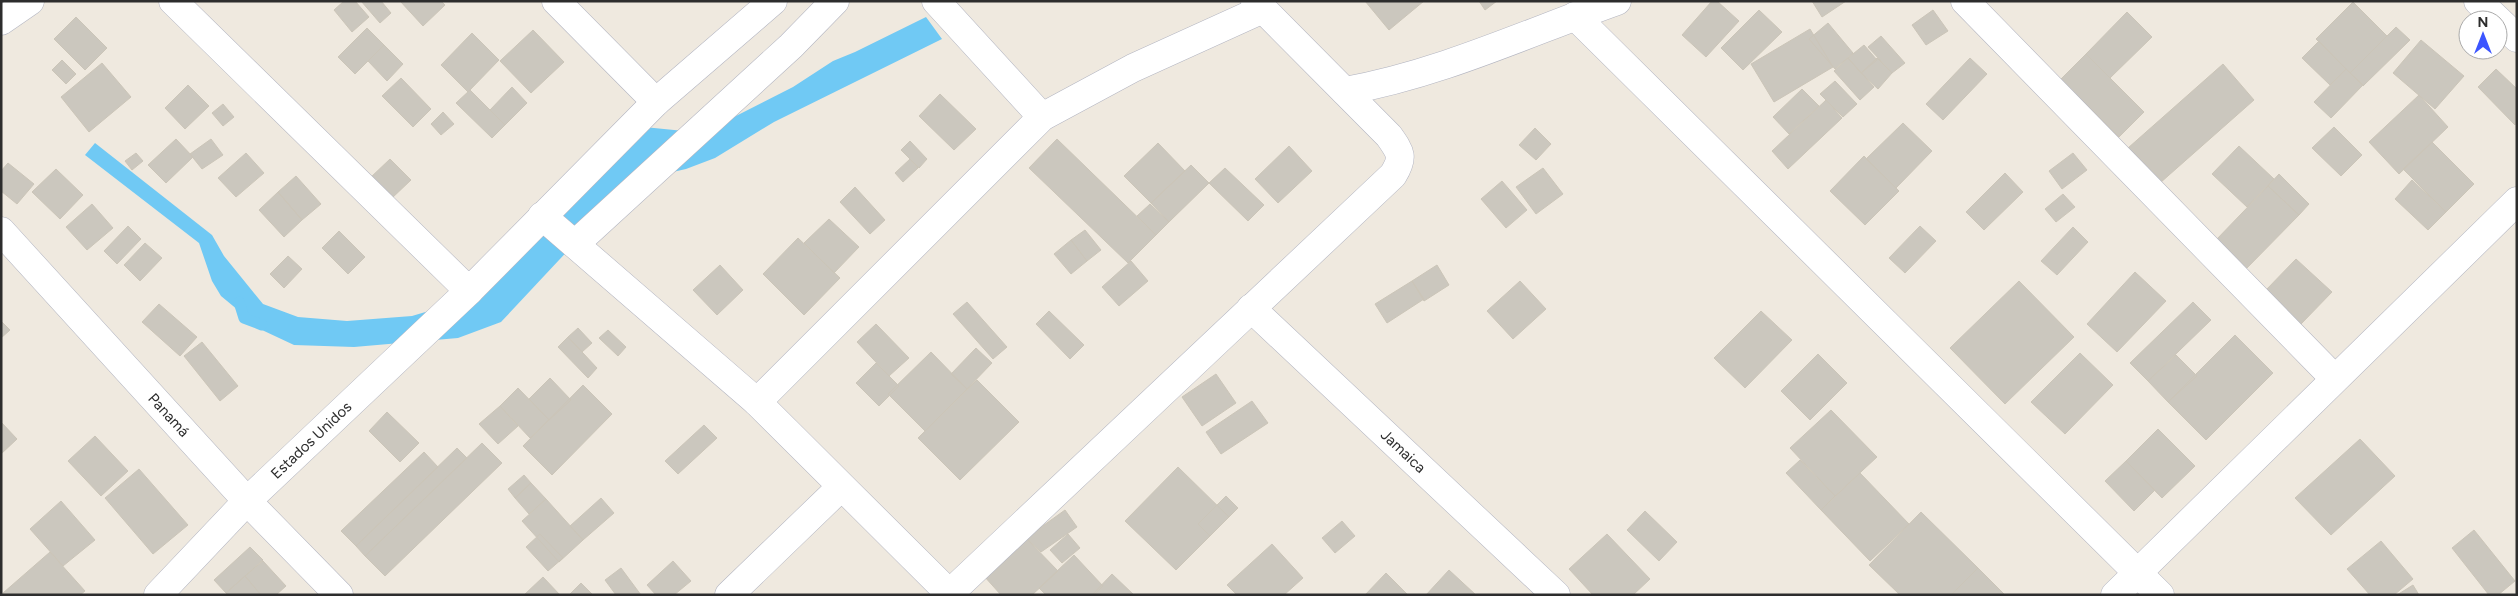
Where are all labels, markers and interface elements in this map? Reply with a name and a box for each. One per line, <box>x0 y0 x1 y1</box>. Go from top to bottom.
north arrow <box>2458 10 2508 60</box>
text: N <box>2478 14 2488 31</box>
street label: Panamá <box>144 390 193 441</box>
street label: Estados Unidos <box>267 398 355 483</box>
street label: Jamaica <box>1377 426 1429 477</box>

